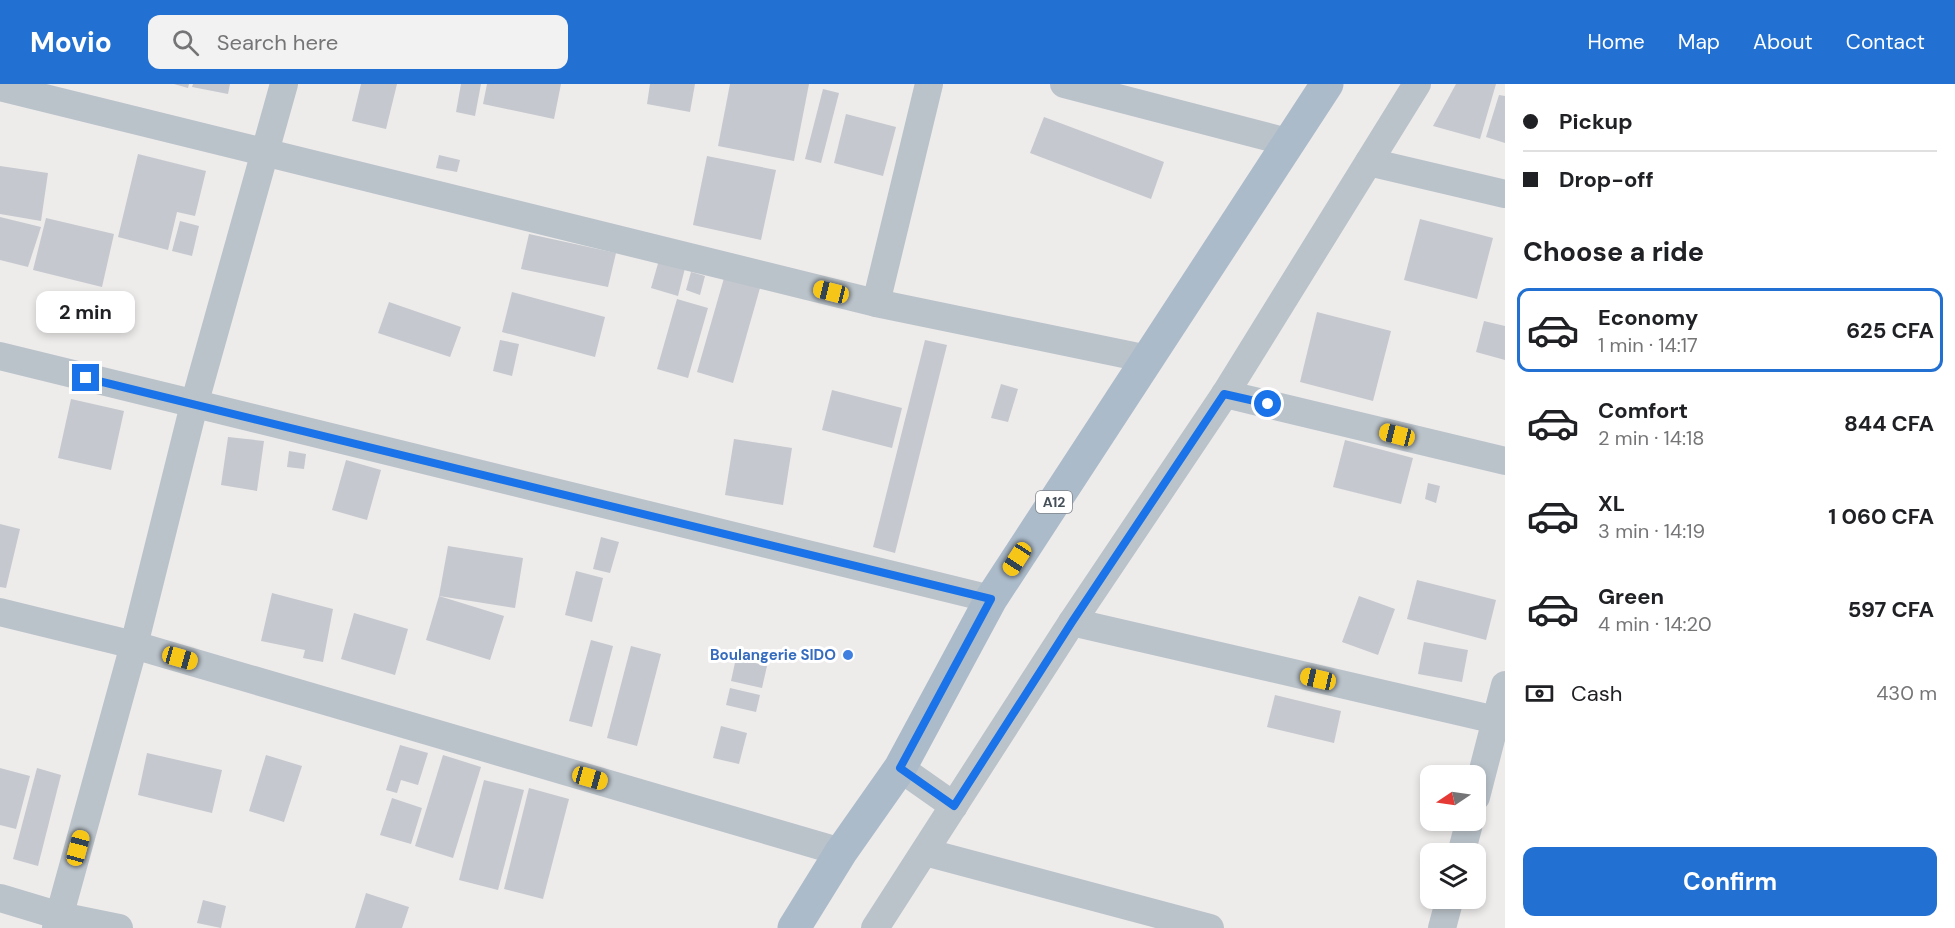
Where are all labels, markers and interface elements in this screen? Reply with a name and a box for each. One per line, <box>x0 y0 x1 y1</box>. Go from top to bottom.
search box <box>148 15 568 69</box>
text: Movio <box>30 24 112 61</box>
icon: search <box>169 26 202 59</box>
text: Search here <box>217 28 338 57</box>
text: Home <box>1587 28 1645 56</box>
text: Map <box>1678 28 1720 56</box>
text: About <box>1753 28 1813 56</box>
text: Contact <box>1846 28 1925 56</box>
text: Pickup <box>1559 107 1633 136</box>
text: Drop-off <box>1559 165 1654 194</box>
text: Choose a ride <box>1523 234 1704 269</box>
car <box>811 279 851 305</box>
callout: 2 min <box>36 291 136 333</box>
text: 2 min <box>59 299 112 325</box>
icon: car <box>1526 303 1580 357</box>
text: Economy <box>1598 303 1698 332</box>
text: 625 CFA <box>1846 316 1934 345</box>
text: 1 min · 14:17 <box>1598 332 1698 358</box>
route end <box>72 364 99 391</box>
route start <box>1254 390 1281 417</box>
icon: car <box>1526 396 1580 450</box>
text: Comfort <box>1598 396 1688 425</box>
text: 844 CFA <box>1844 409 1934 438</box>
car <box>1377 422 1417 448</box>
text: 2 min · 14:18 <box>1598 425 1704 451</box>
icon: car <box>1526 489 1580 543</box>
text: XL <box>1598 489 1625 518</box>
road number: A12 <box>1036 491 1072 513</box>
text: 1 060 CFA <box>1828 502 1934 531</box>
text: 3 min · 14:19 <box>1598 518 1705 544</box>
car <box>1000 539 1034 579</box>
icon: car <box>1526 582 1580 636</box>
text: Green <box>1598 582 1664 611</box>
text: 597 CFA <box>1848 595 1934 624</box>
text: 4 min · 14:20 <box>1598 611 1712 637</box>
car <box>160 644 200 672</box>
place label: Boulangerie SIDO <box>710 645 836 665</box>
marker: Boulangerie SIDO <box>841 648 855 662</box>
car <box>1298 666 1338 692</box>
icon: cash <box>1523 677 1556 710</box>
text: Cash <box>1571 679 1622 708</box>
text: 430 m <box>1876 680 1937 706</box>
car <box>570 764 610 792</box>
north arrow <box>1420 765 1486 831</box>
map controls <box>1420 765 1486 909</box>
car <box>65 828 91 868</box>
button: layers <box>1420 843 1486 909</box>
button: Confirm <box>1523 847 1937 916</box>

